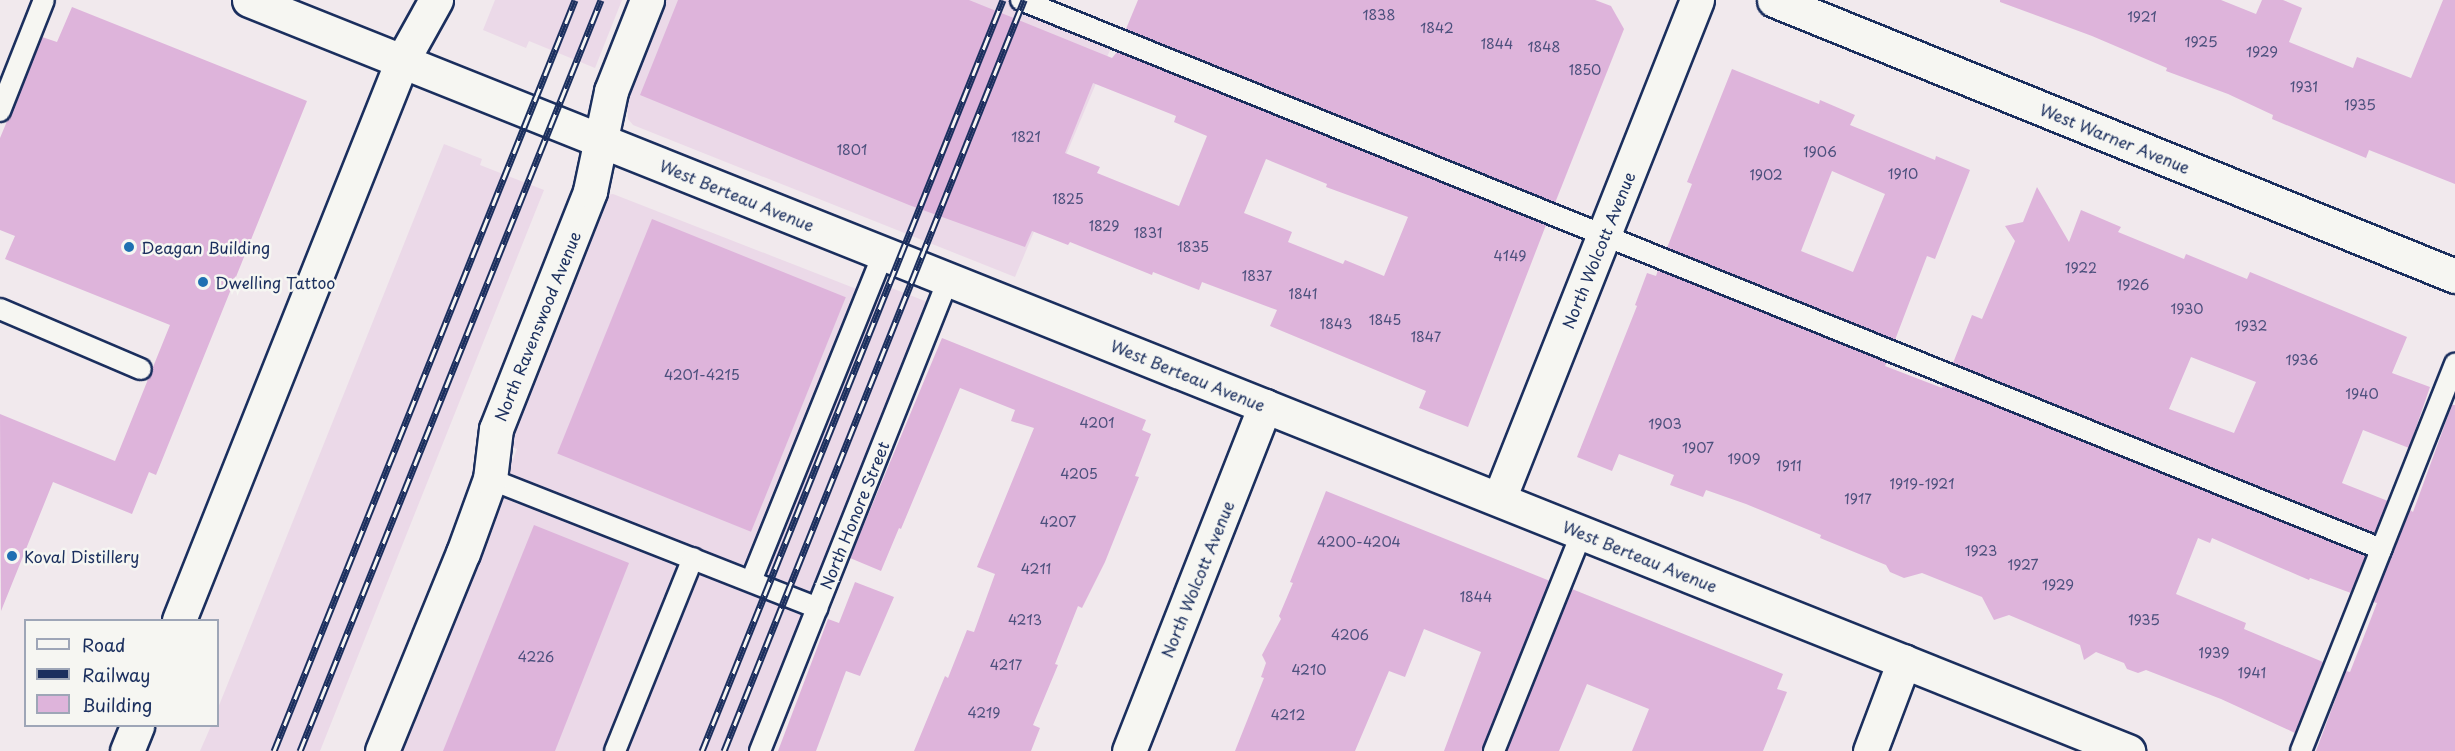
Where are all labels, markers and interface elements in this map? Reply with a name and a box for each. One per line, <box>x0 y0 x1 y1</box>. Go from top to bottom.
house number: 1838 <box>1363 7 1395 23</box>
house number: 1921 <box>2127 9 2157 25</box>
house number: 1842 <box>1420 20 1454 36</box>
house number: 1925 <box>2185 34 2217 50</box>
house number: 1844 <box>1481 36 1513 52</box>
house number: 1848 <box>1527 39 1561 55</box>
house number: 1929 <box>2246 44 2278 60</box>
house number: 1850 <box>1569 62 1601 78</box>
house number: 1931 <box>2290 79 2318 95</box>
house number: 1935 <box>2344 97 2376 113</box>
street label: West Warner Avenue <box>2037 99 2193 177</box>
house number: 1821 <box>1011 129 1041 145</box>
house number: 1801 <box>837 142 867 158</box>
house number: 1906 <box>1803 144 1837 160</box>
street label: West Berteau Avenue <box>658 155 816 235</box>
house number: 1910 <box>1888 166 1918 182</box>
house number: 1902 <box>1749 167 1783 183</box>
street label: North Wolcott Avenue <box>1558 168 1638 332</box>
house number: 1825 <box>1052 191 1084 207</box>
house number: 1829 <box>1089 218 1119 234</box>
house number: 1831 <box>1134 225 1162 241</box>
street label: North Ravenswood Avenue <box>490 228 584 424</box>
place label: Deagan Building <box>141 237 270 257</box>
house number: 1835 <box>1177 239 1209 255</box>
marker: Deagan Building <box>122 240 136 254</box>
house number: 4149 <box>1494 248 1526 264</box>
house number: 1922 <box>2065 260 2097 276</box>
house number: 1837 <box>1242 268 1272 284</box>
place label: Dwelling Tattoo <box>215 272 336 292</box>
marker: Dwelling Tattoo <box>196 275 210 289</box>
house number: 1926 <box>2117 277 2149 293</box>
house number: 1841 <box>1289 286 1317 302</box>
house number: 1930 <box>2171 301 2203 317</box>
house number: 1845 <box>1369 312 1401 328</box>
house number: 1843 <box>1320 316 1352 332</box>
house number: 1932 <box>2235 318 2267 334</box>
house number: 1847 <box>1411 329 1441 345</box>
street label: West Berteau Avenue <box>1109 335 1267 415</box>
house number: 1936 <box>2286 352 2318 368</box>
house number: 4201-4215 <box>664 367 740 383</box>
house number: 1940 <box>2345 386 2379 402</box>
house number: 4201 <box>1080 415 1114 431</box>
house number: 1903 <box>1648 416 1682 432</box>
street label: North Honore Street <box>815 438 893 592</box>
house number: 1907 <box>1682 440 1714 456</box>
house number: 1909 <box>1728 451 1760 467</box>
house number: 1911 <box>1776 458 1802 474</box>
house number: 4205 <box>1060 466 1098 482</box>
house number: 1919-1921 <box>1889 476 1955 492</box>
house number: 1917 <box>1844 491 1872 507</box>
street label: North Wolcott Avenue <box>1157 497 1237 661</box>
house number: 4207 <box>1040 514 1076 530</box>
street label: West Berteau Avenue <box>1561 516 1719 596</box>
house number: 4200-4204 <box>1317 534 1401 550</box>
house number: 1923 <box>1965 543 1997 559</box>
place label: Koval Distillery <box>24 546 139 566</box>
marker: Koval Distillery <box>5 549 19 563</box>
house number: 1927 <box>2007 557 2039 573</box>
house number: 4211 <box>1021 561 1051 577</box>
house number: 1929 <box>2042 577 2074 593</box>
house number: 1844 <box>1460 589 1492 605</box>
house number: 4213 <box>1008 612 1042 628</box>
house number: 1935 <box>2128 612 2160 628</box>
legend <box>24 619 219 727</box>
house number: 4206 <box>1331 627 1369 643</box>
text: Road <box>82 631 126 658</box>
house number: 1939 <box>2199 645 2229 661</box>
house number: 4226 <box>518 649 554 665</box>
house number: 4217 <box>990 657 1022 673</box>
text: Railway <box>82 661 150 688</box>
house number: 4210 <box>1291 662 1327 678</box>
house number: 1941 <box>2238 665 2266 681</box>
text: Building <box>82 691 152 718</box>
house number: 4219 <box>967 705 1001 721</box>
house number: 4212 <box>1271 707 1305 723</box>

